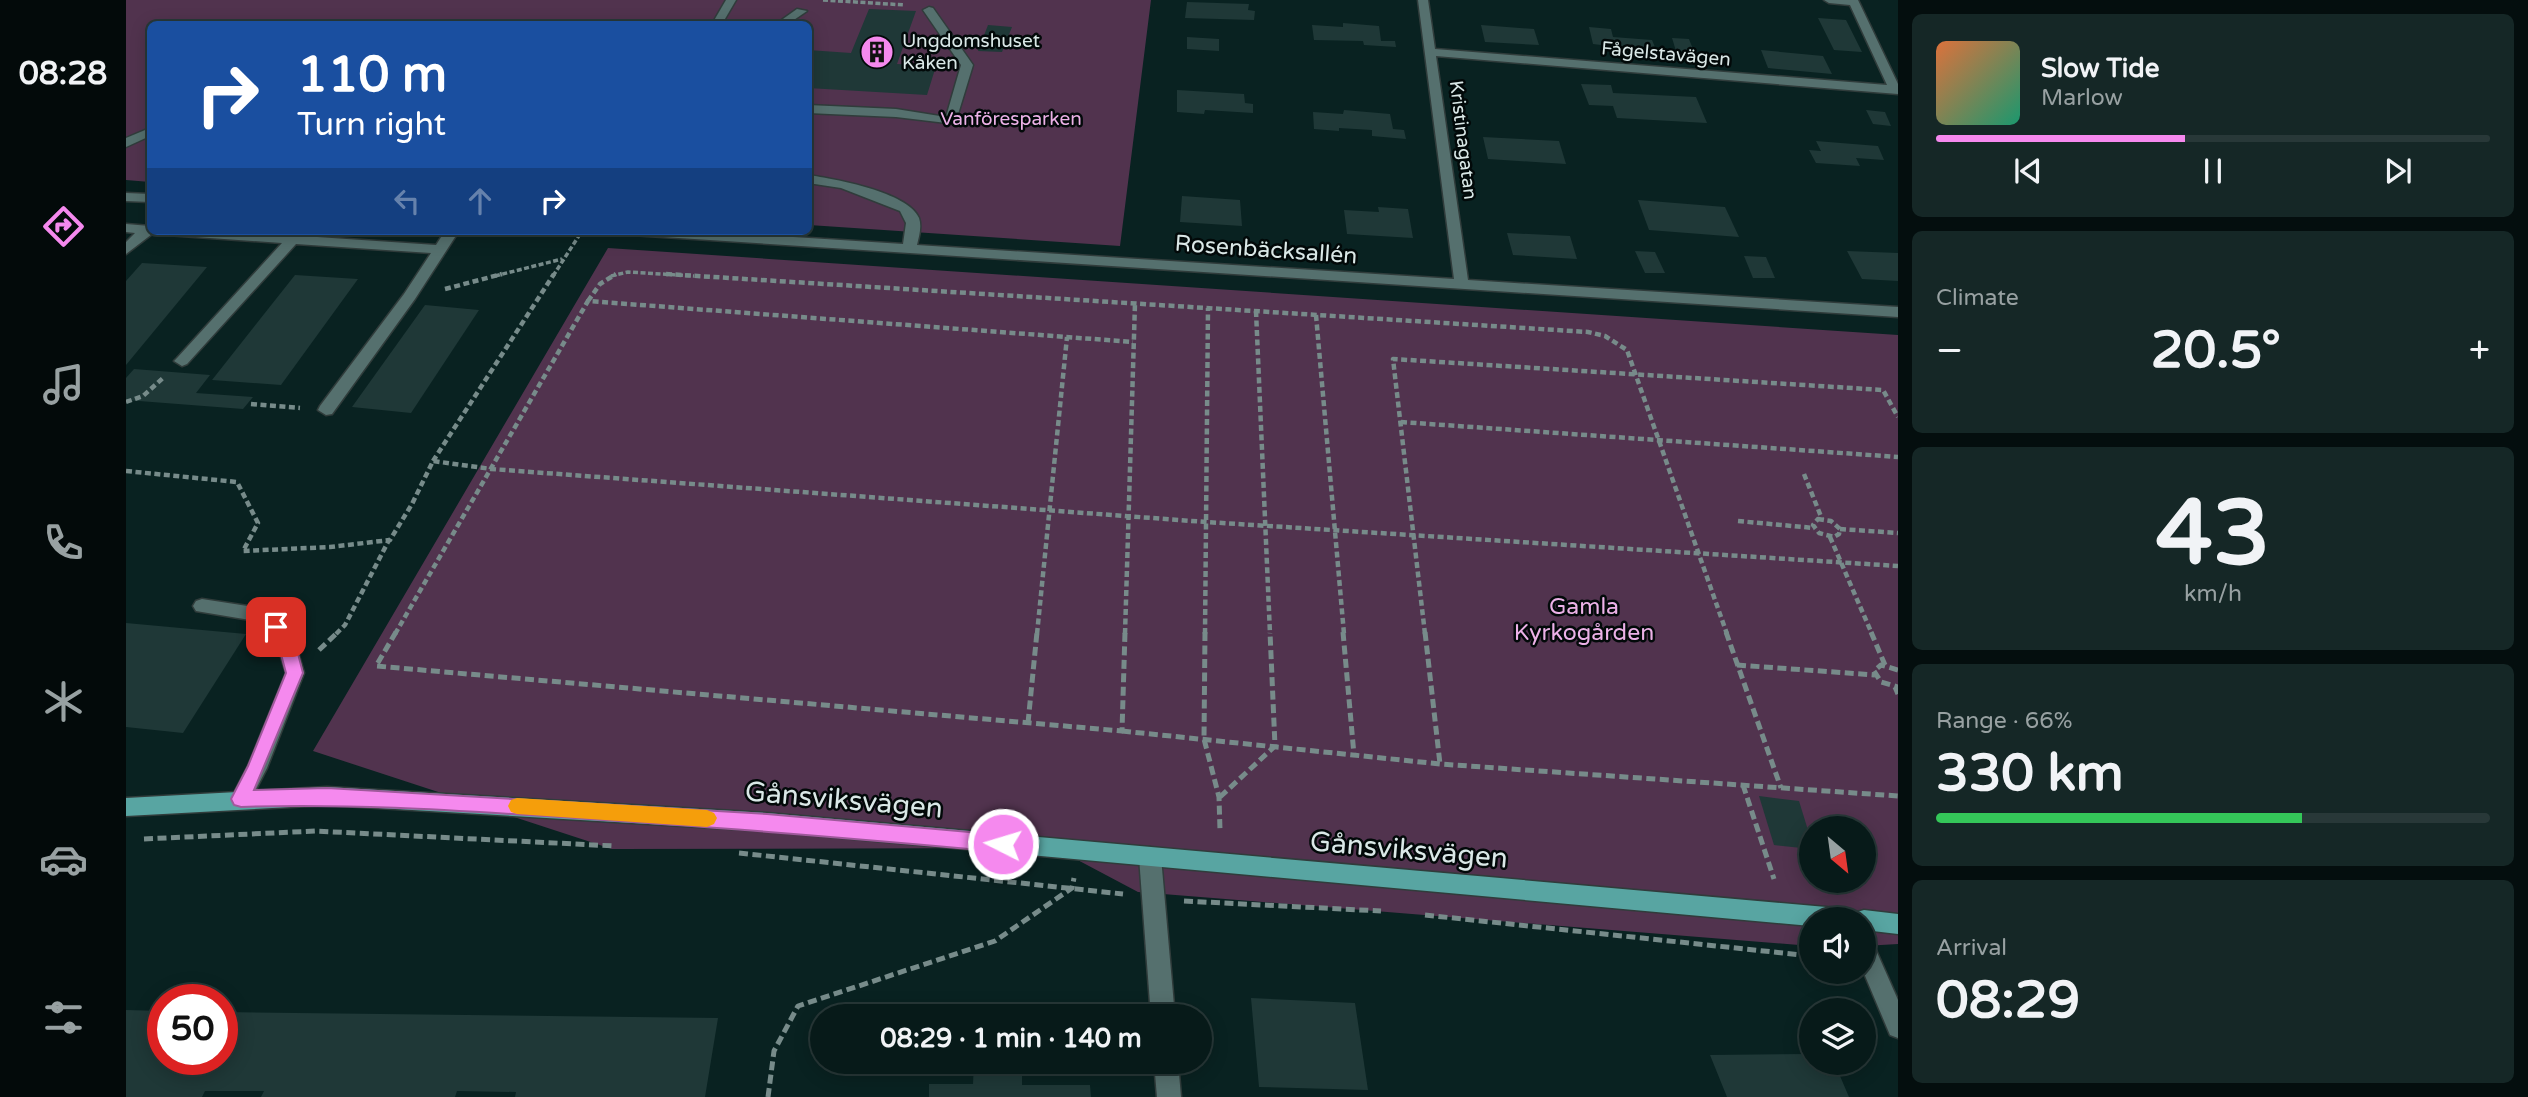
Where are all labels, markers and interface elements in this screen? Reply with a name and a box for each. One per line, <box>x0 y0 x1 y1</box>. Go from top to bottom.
place label: Ungdomshuset Kåken <box>902 30 1040 74</box>
building icon: Ungdomshuset Kåken <box>858 33 896 71</box>
street label: Fågelstavägen <box>1600 37 1732 71</box>
text: 110 m <box>297 46 447 105</box>
icon: right <box>182 49 273 140</box>
text: Slow Tide <box>2041 53 2159 84</box>
text: 08:28 <box>19 55 107 93</box>
street label: Kristinagatan <box>1445 79 1481 201</box>
text: Marlow <box>2041 84 2123 112</box>
text: Turn right <box>297 106 446 144</box>
park label: Vanföresparken <box>940 108 1082 130</box>
icon: previous <box>2009 152 2047 190</box>
icon: pause <box>2194 152 2232 190</box>
icon: next <box>2379 152 2417 190</box>
icon: left <box>388 182 426 220</box>
icon: ahead <box>461 182 499 220</box>
icon: right <box>534 182 572 220</box>
icon: directions <box>39 202 88 251</box>
street label: Rosenbäcksallén <box>1174 230 1358 270</box>
text: Climate <box>1936 284 2019 312</box>
text: 20.5° <box>2151 319 2281 382</box>
text: − <box>1936 328 1963 374</box>
text: + <box>2469 328 2490 374</box>
icon: music <box>39 360 88 409</box>
text: 43 <box>2156 479 2270 589</box>
icon: phone <box>39 518 88 567</box>
text: km/h <box>2184 580 2242 608</box>
park label: Gamla Kyrkogården <box>1514 593 1654 647</box>
pin <box>246 597 306 657</box>
icon: arrive <box>257 608 295 646</box>
icon: climate <box>39 677 88 726</box>
text: Range · 66% <box>1936 707 2072 735</box>
text: 330 km <box>1936 742 2124 805</box>
street label: Gånsviksvägen <box>744 774 944 826</box>
position arrow <box>966 807 1040 881</box>
north arrow <box>1799 816 1876 892</box>
map controls <box>1799 816 1876 1075</box>
street label: Gånsviksvägen <box>1309 824 1509 876</box>
icon: car <box>39 835 88 884</box>
button: sound <box>1799 907 1876 984</box>
text: Arrival <box>1936 934 2007 962</box>
text: 08:29 <box>1936 969 2080 1032</box>
speed limit sign: 50 <box>147 984 238 1075</box>
icon: filters <box>39 993 88 1042</box>
button: layers <box>1799 998 1876 1075</box>
text: 08:29 · 1 min · 140 m <box>880 1023 1142 1054</box>

